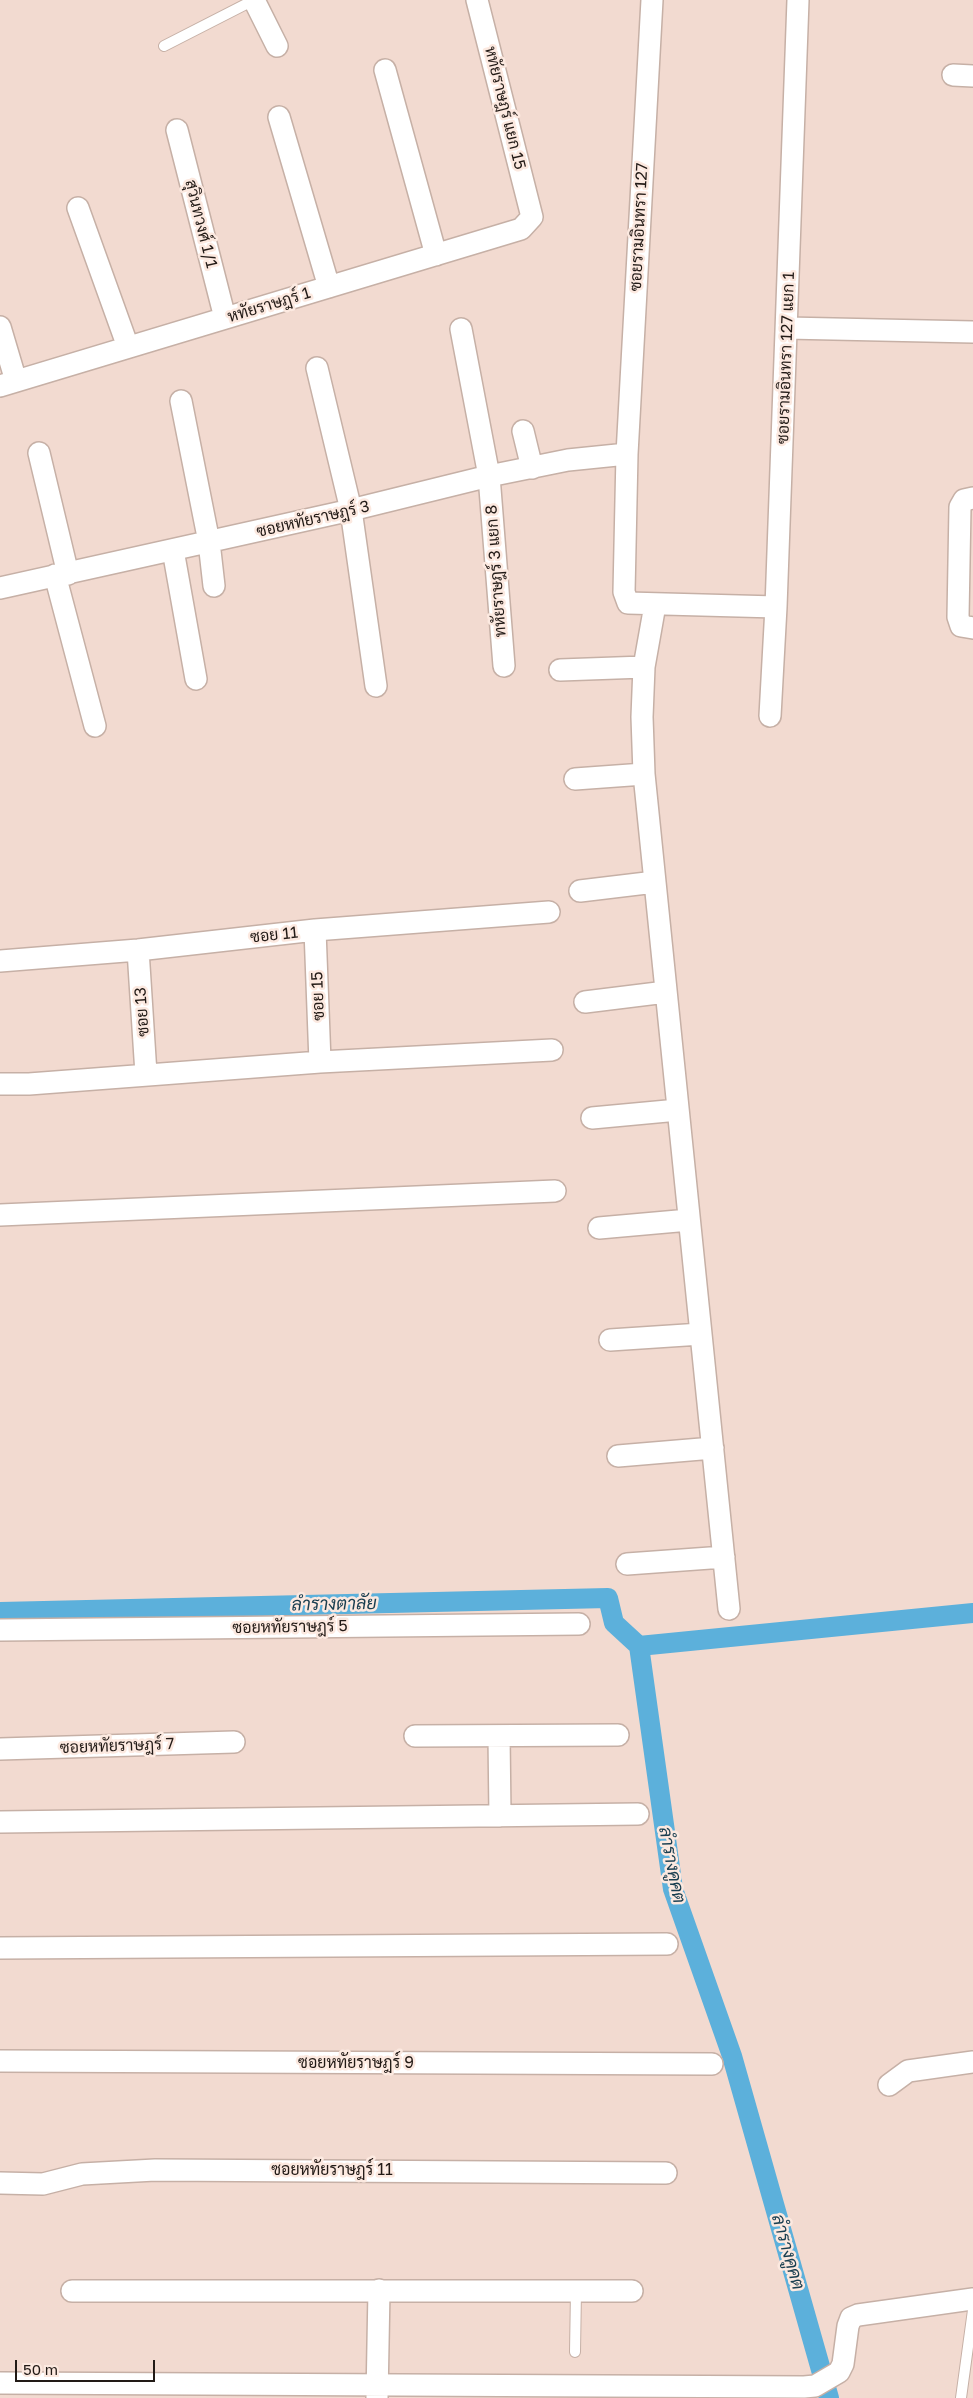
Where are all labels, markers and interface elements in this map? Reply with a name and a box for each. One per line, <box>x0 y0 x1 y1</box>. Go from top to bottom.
street label: หทัยราษฎร์ แยก 15 <box>480 44 530 172</box>
street label: ซอยรามอินทรา 127 <box>626 162 652 292</box>
street label: สุวินทวงศ์ 1/1 <box>181 178 221 270</box>
street label: ซอยรามอินทรา 127 แยก 1 <box>773 272 799 444</box>
street label: หทัยราษฎร์ 1 <box>225 283 313 327</box>
street label: ซอยหทัยราษฎร์ 3 <box>255 497 371 541</box>
street label: ทหัยราษฎร์ 3 แยก 8 <box>482 504 510 638</box>
street label: ซอย 11 <box>249 923 299 947</box>
street label: ซอย 15 <box>308 971 328 1021</box>
street label: ซอย 13 <box>131 987 153 1037</box>
water label: ลำรางตาลัย <box>291 1592 377 1616</box>
street label: ซอยหทัยราษฎร์ 5 <box>232 1616 348 1638</box>
street label: ซอยหทัยราษฎร์ 7 <box>59 1734 175 1758</box>
water label: ลำรางคูคต <box>654 1825 690 1905</box>
street label: ซอยหทัยราษฎร์ 9 <box>298 2053 414 2073</box>
street label: ซอยหทัยราษฎร์ 11 <box>271 2160 393 2180</box>
water label: ลำรางคูคต <box>767 2212 809 2292</box>
scale bar <box>18 2350 158 2382</box>
text: 50 m <box>23 2360 58 2378</box>

